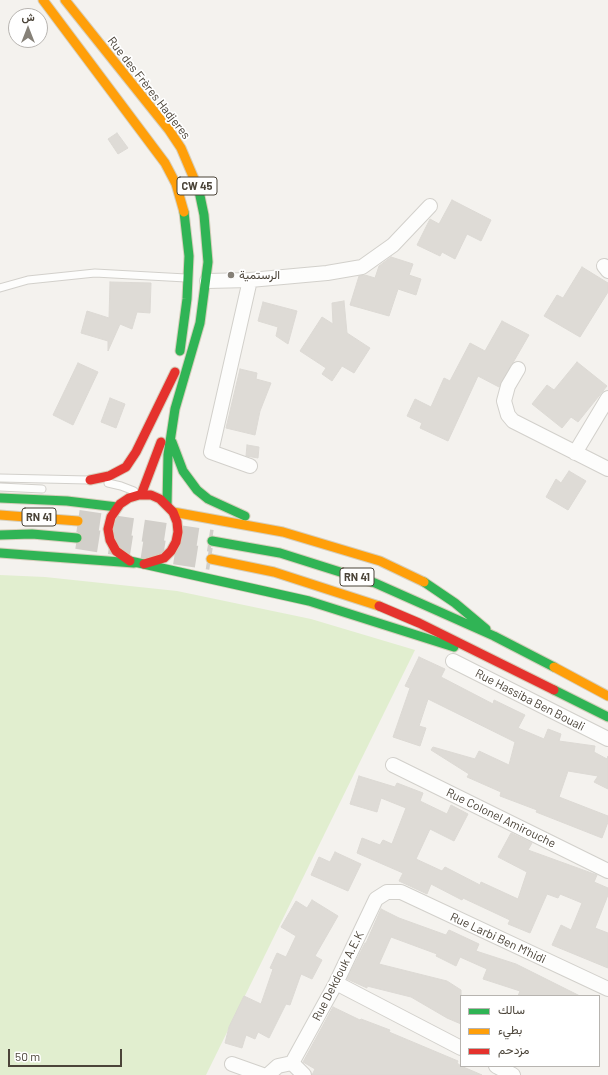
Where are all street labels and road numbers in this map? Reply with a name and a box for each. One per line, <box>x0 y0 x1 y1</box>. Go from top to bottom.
street label: Rue des Frères Hadjeres <box>105 34 193 142</box>
road number: CW 45 <box>177 177 217 195</box>
road number: RN 41 <box>22 508 56 526</box>
road number: RN 41 <box>340 568 374 586</box>
street label: Rue Hassiba Ben Bouali <box>473 666 587 734</box>
street label: Rue Colonel Amirouche <box>444 785 558 851</box>
street label: Rue Larbi Ben M'hidi <box>448 910 548 966</box>
street label: Rue Dekdouk A.E.K <box>309 929 367 1023</box>

